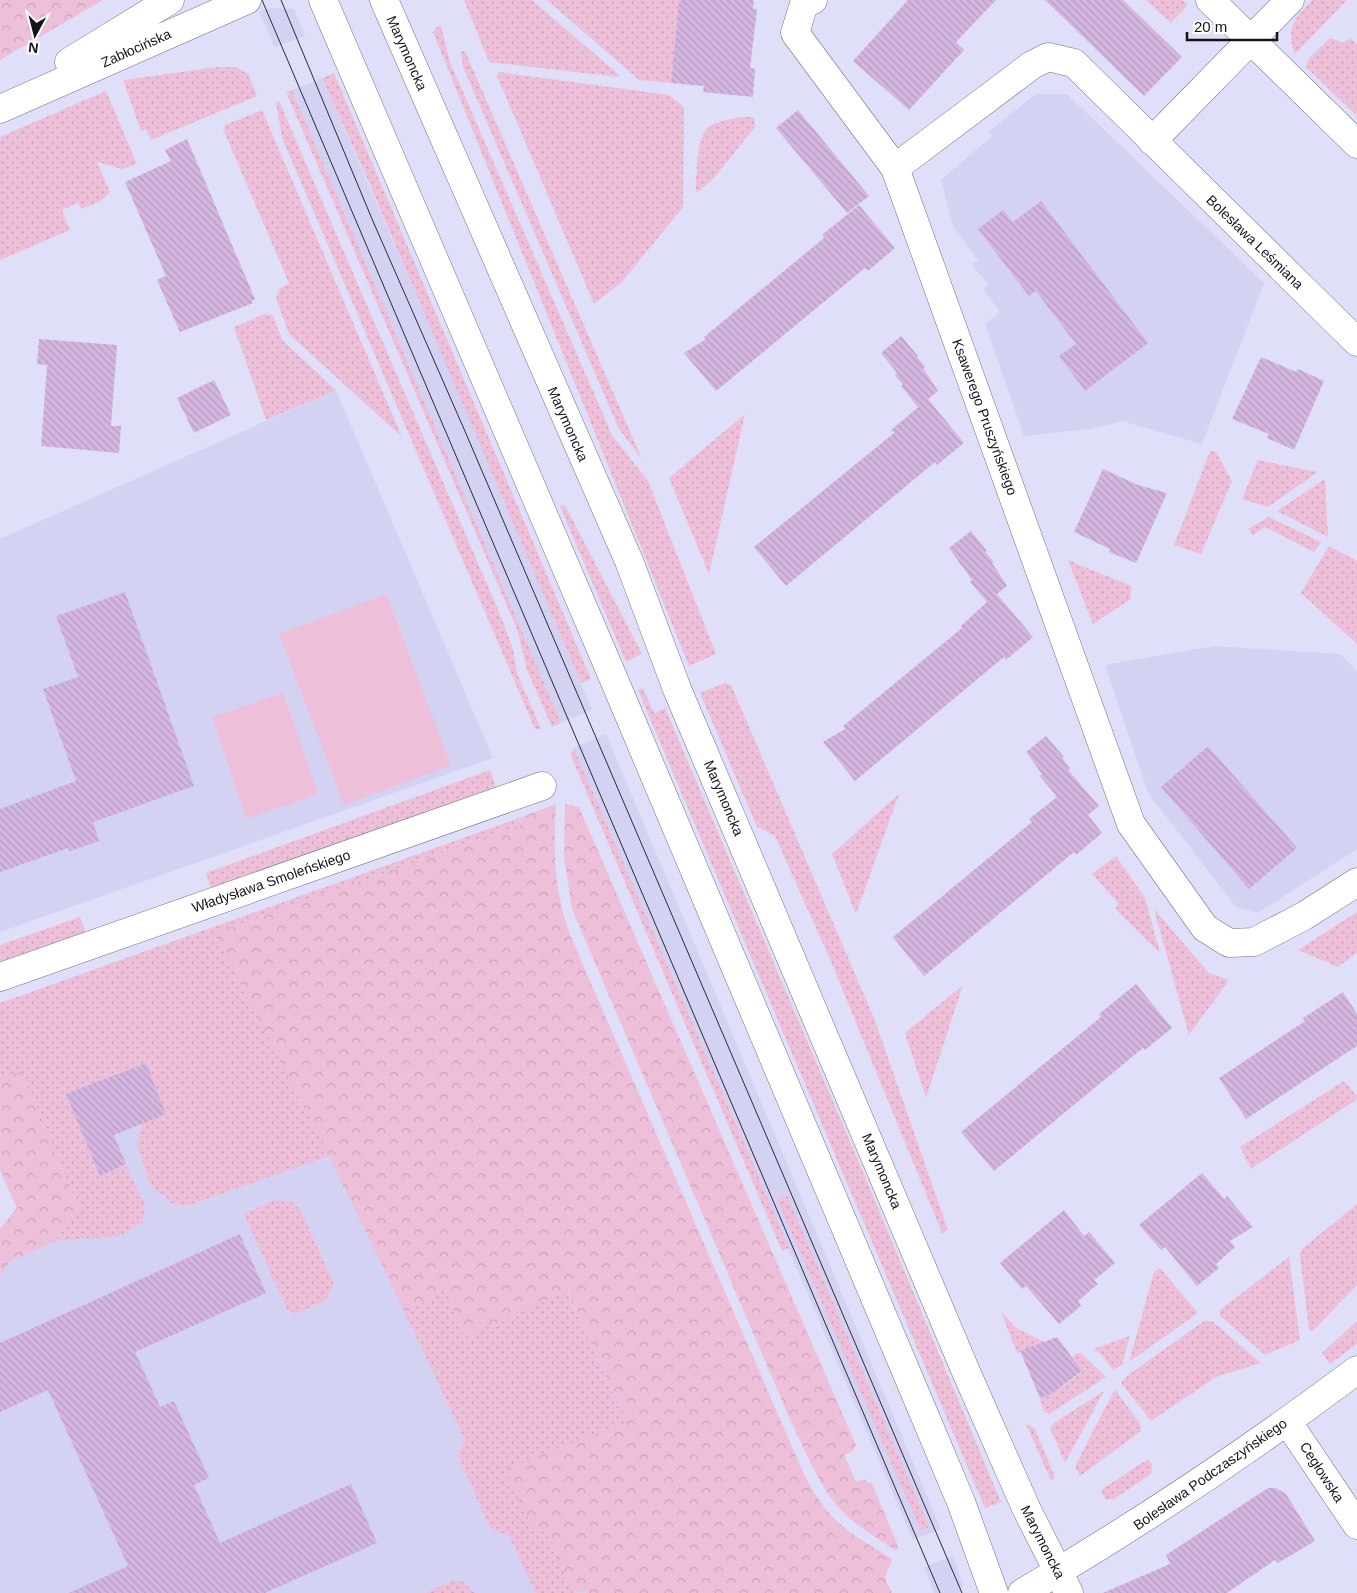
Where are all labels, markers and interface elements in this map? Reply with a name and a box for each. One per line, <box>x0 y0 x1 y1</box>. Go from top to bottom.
north arrow <box>10 10 60 60</box>
scale bar <box>1187 10 1277 42</box>
street label: Marymoncka <box>383 13 431 93</box>
text: 20 m <box>1194 18 1227 35</box>
street label: Zabłocińska <box>99 25 174 71</box>
text: N <box>27 39 39 56</box>
street label: Bolesława Leśmiana <box>1203 192 1307 293</box>
street label: Ksawerego Pruszyńskiego <box>949 337 1021 497</box>
street label: Marymoncka <box>544 384 592 464</box>
street label: Marymoncka <box>701 758 747 838</box>
street label: Władysława Smoleńskiego <box>190 846 353 916</box>
street label: Marymoncka <box>859 1131 905 1211</box>
street label: Bolesława Podczaszyńskiego <box>1130 1415 1290 1533</box>
street label: Cegłowska <box>1297 1439 1347 1505</box>
street label: Marymoncka <box>1018 1503 1068 1582</box>

